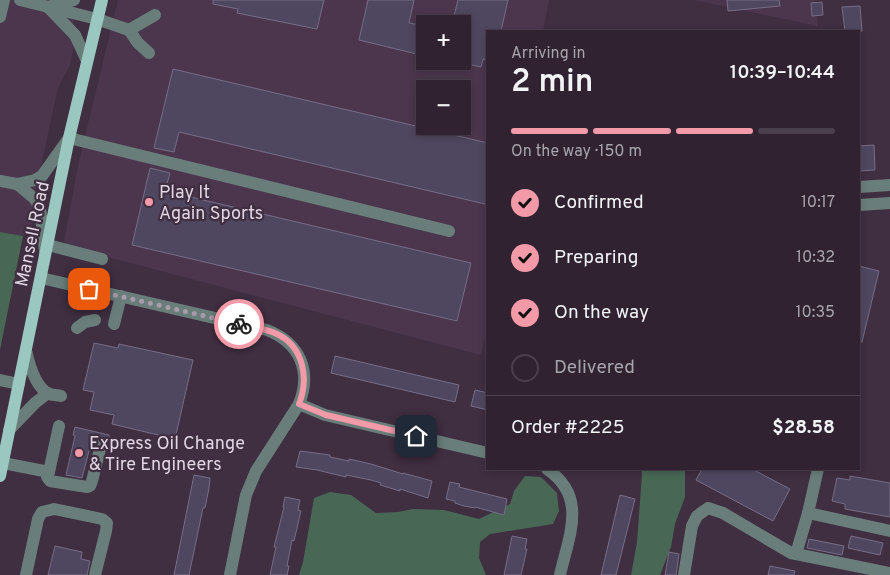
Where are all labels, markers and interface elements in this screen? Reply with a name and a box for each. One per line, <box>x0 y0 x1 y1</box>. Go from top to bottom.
map controls <box>416 15 471 135</box>
button: + <box>416 15 471 70</box>
text: Arriving in <box>511 44 586 64</box>
text: 10:39–10:44 <box>730 61 835 85</box>
text: 2 min <box>511 63 593 103</box>
button: − <box>416 80 471 135</box>
text: On the way · 150 m <box>511 142 642 162</box>
street label: Mansell Road <box>11 180 56 289</box>
place label: Play It Again Sports <box>159 182 263 226</box>
icon: check <box>511 189 539 217</box>
text: Confirmed <box>554 191 644 215</box>
text: 10:17 <box>801 193 835 213</box>
marker: Play It Again Sports <box>143 196 155 208</box>
icon: check <box>511 244 539 272</box>
text: Preparing <box>554 246 638 270</box>
text: 10:32 <box>796 248 835 268</box>
pin <box>68 268 110 310</box>
icon: bag <box>75 275 103 303</box>
courier <box>214 299 264 349</box>
icon: check <box>511 299 539 327</box>
text: On the way <box>554 301 649 325</box>
text: 10:35 <box>796 303 835 323</box>
icon: bike <box>225 310 253 338</box>
text: Delivered <box>554 356 635 380</box>
pin <box>395 415 437 457</box>
text: Order #2225 <box>511 416 624 440</box>
text: $28.58 <box>772 416 835 440</box>
icon: home <box>402 422 430 450</box>
place label: Express Oil Change & Tire Engineers <box>89 433 245 477</box>
marker: Express Oil Change & Tire Engineers <box>73 447 85 459</box>

